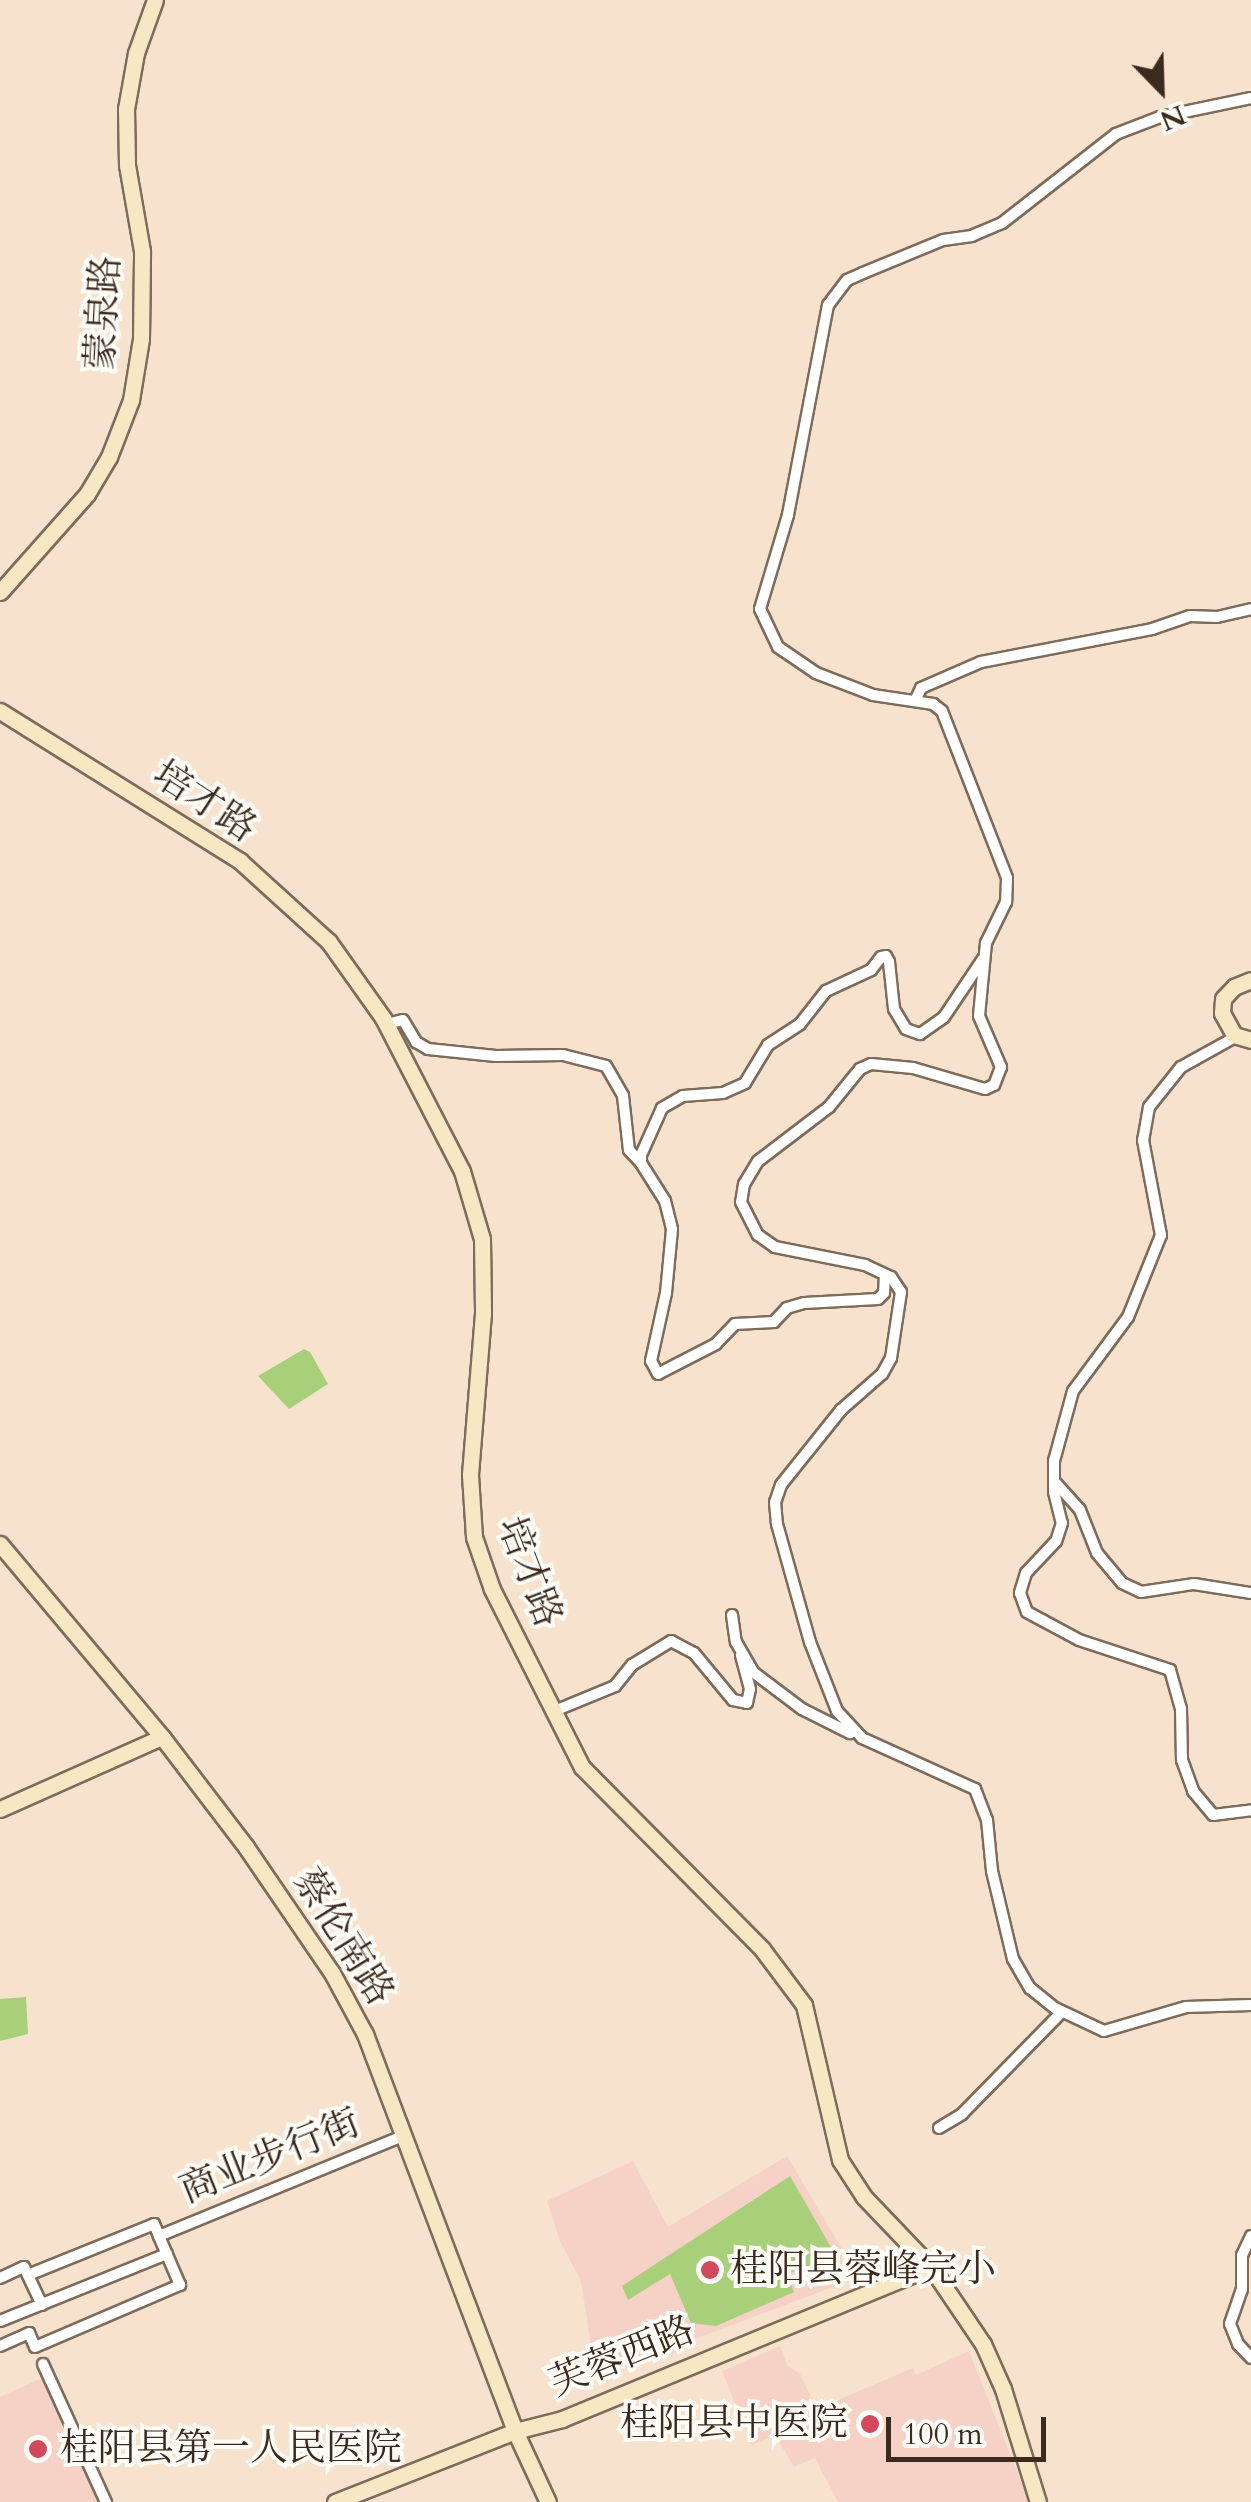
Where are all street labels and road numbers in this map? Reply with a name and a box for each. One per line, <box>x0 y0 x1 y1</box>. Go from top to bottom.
street label: 蒙泉路 <box>78 255 130 371</box>
street label: 培才路 <box>144 752 264 852</box>
street label: 培才路 <box>487 1511 571 1633</box>
street label: 蔡伦南路 <box>283 1860 403 2014</box>
street label: 商业步行街 <box>173 2100 367 2214</box>
street label: 芙蓉西路 <box>543 2307 701 2407</box>

